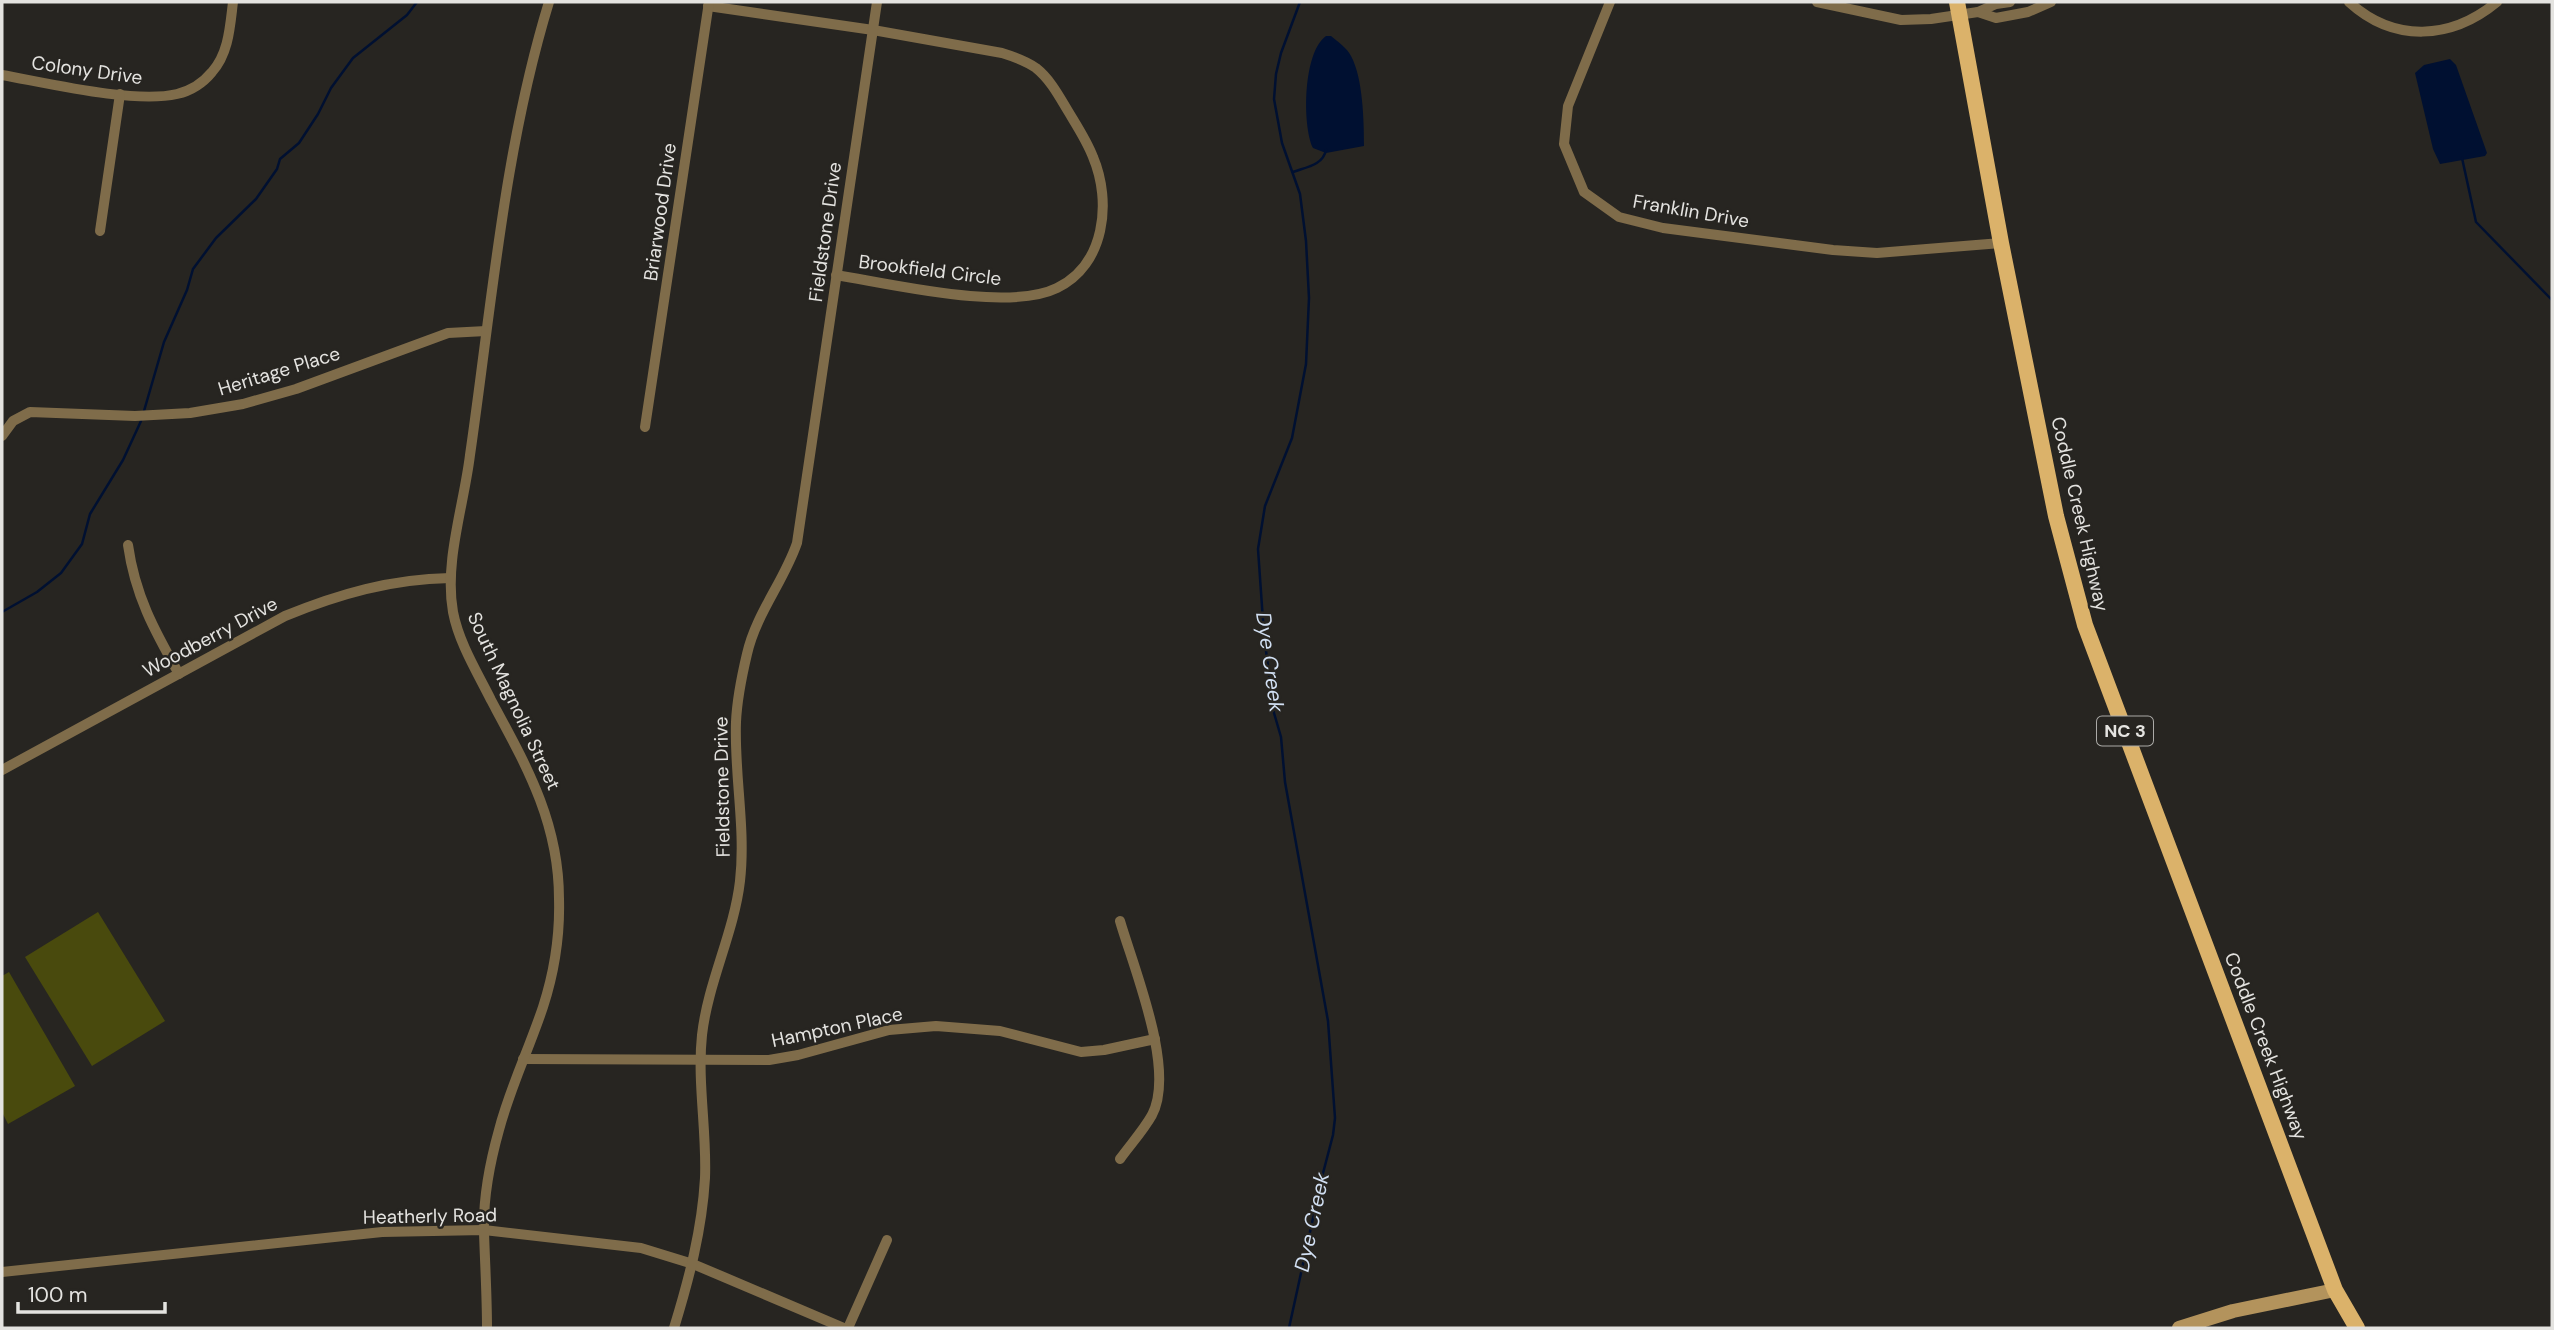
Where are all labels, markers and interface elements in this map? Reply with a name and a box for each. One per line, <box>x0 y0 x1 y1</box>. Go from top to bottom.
street label: Colony Drive <box>30 50 144 90</box>
street label: Briarwood Drive <box>638 141 682 283</box>
street label: Fieldstone Drive <box>803 160 847 304</box>
street label: Franklin Drive <box>1631 188 1751 234</box>
street label: Brookfield Circle <box>857 249 1003 291</box>
street label: Heritage Place <box>215 341 343 401</box>
street label: Coddle Creek Highway <box>2045 414 2115 614</box>
street label: Woodberry Drive <box>138 591 282 683</box>
street label: South Magnolia Street <box>462 608 566 794</box>
water label: Dye Creek <box>1249 610 1291 714</box>
street label: Fieldstone Drive <box>708 716 736 858</box>
road number: NC 3 <box>2097 716 2153 746</box>
street label: Coddle Creek Highway <box>2219 949 2314 1144</box>
street label: Hampton Place <box>769 1001 905 1053</box>
water label: Dye Creek <box>1288 1169 1336 1274</box>
street label: Heatherly Road <box>363 1202 497 1230</box>
scale bar <box>18 1270 164 1314</box>
text: 100 m <box>28 1281 88 1309</box>

